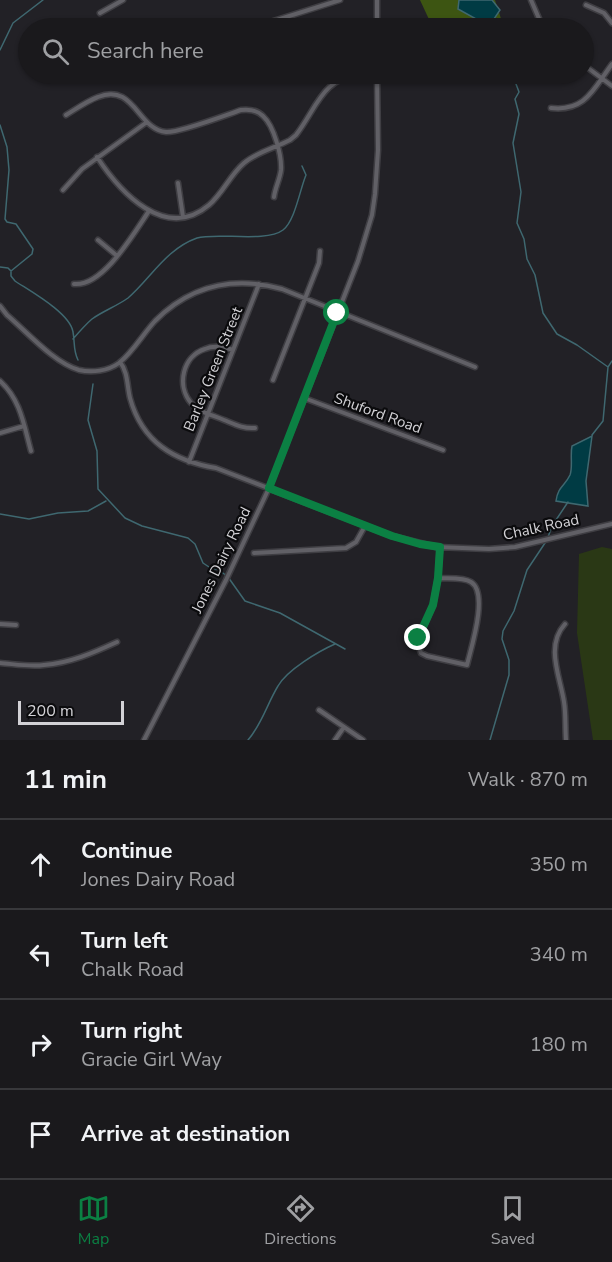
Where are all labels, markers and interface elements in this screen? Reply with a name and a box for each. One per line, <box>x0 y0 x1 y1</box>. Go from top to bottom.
search box <box>18 18 594 84</box>
icon: search <box>39 35 72 68</box>
text: Search here <box>87 36 204 66</box>
route start <box>323 299 349 325</box>
street label: Barley Green Street <box>179 303 247 434</box>
street label: Shuford Road <box>331 388 425 438</box>
street label: Jones Dairy Road <box>186 504 255 617</box>
street label: Chalk Road <box>501 509 581 545</box>
route end <box>404 624 430 650</box>
scale bar <box>18 698 124 726</box>
text: 200 m <box>27 700 74 722</box>
text: 11 min <box>24 762 107 797</box>
text: Walk · 870 m <box>468 766 588 793</box>
text: Continue <box>81 836 172 866</box>
icon: ahead <box>24 848 57 881</box>
text: 350 m <box>530 851 588 878</box>
text: Jones Dairy Road <box>81 866 235 893</box>
text: Turn left <box>81 926 168 956</box>
icon: left <box>24 938 57 971</box>
text: 340 m <box>530 941 588 968</box>
text: Chalk Road <box>81 956 184 983</box>
text: Turn right <box>81 1016 182 1046</box>
icon: right <box>24 1028 57 1061</box>
text: 180 m <box>530 1031 588 1058</box>
text: Gracie Girl Way <box>81 1046 222 1073</box>
icon: arrive <box>24 1118 57 1151</box>
text: Arrive at destination <box>81 1119 290 1149</box>
tab: Map <box>77 1192 110 1250</box>
tab: Directions <box>264 1192 336 1250</box>
tab: Saved <box>491 1192 535 1250</box>

